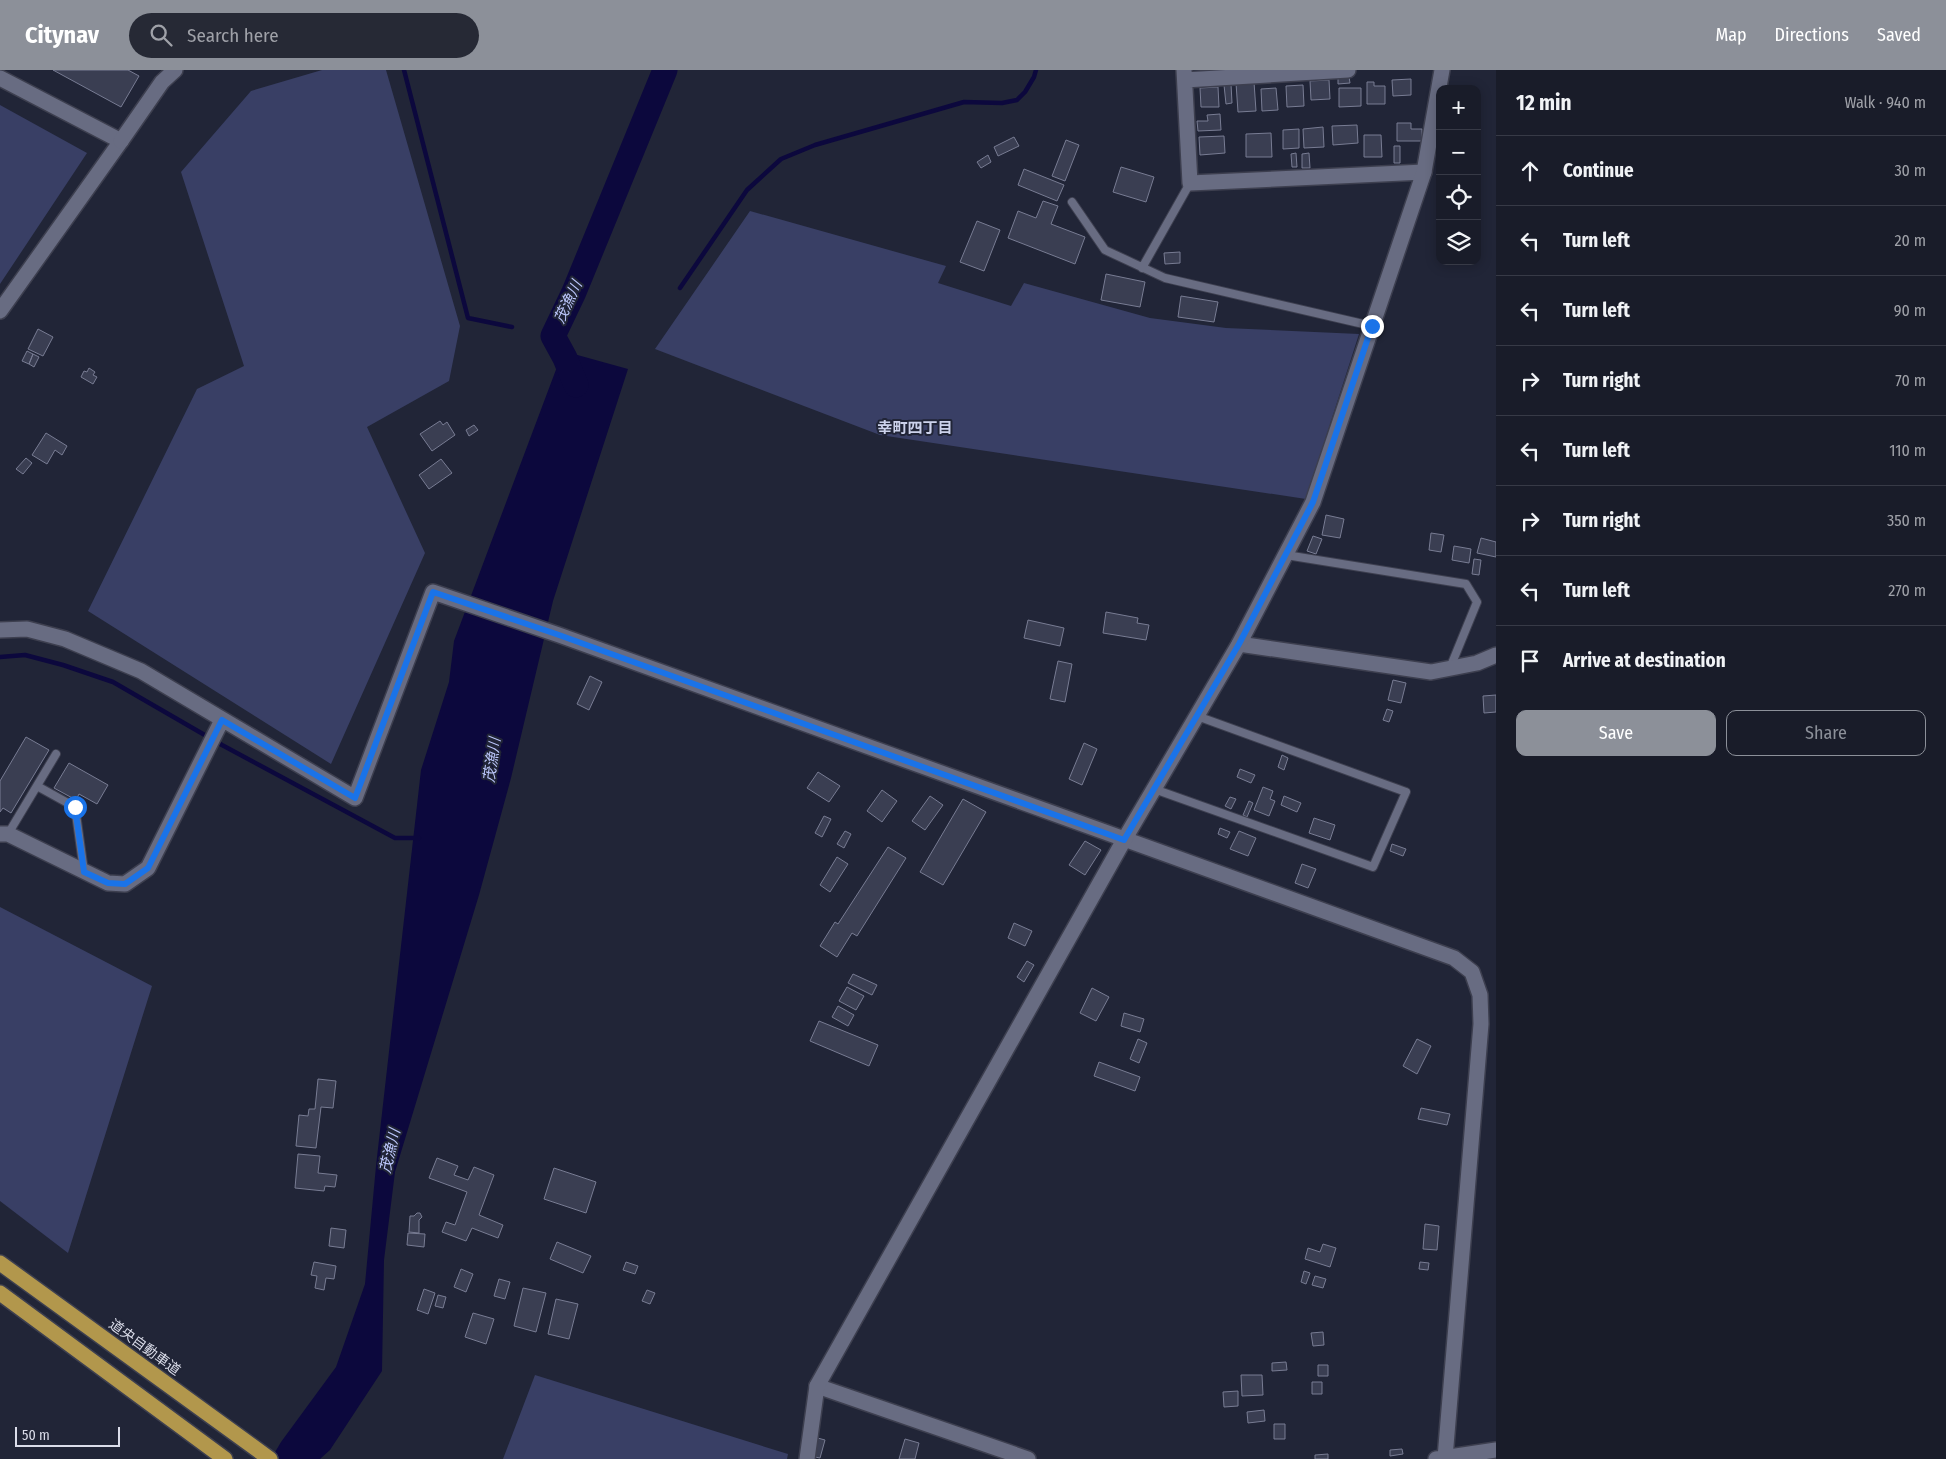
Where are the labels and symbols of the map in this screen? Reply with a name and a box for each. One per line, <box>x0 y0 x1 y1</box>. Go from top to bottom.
water label: 茂漁川 <box>550 276 587 326</box>
route end <box>1361 315 1384 338</box>
district label: 幸町四丁目 <box>877 419 953 437</box>
water label: 茂漁川 <box>480 734 504 784</box>
route start <box>64 796 87 819</box>
water label: 茂漁川 <box>376 1125 404 1175</box>
street label: 道央自動車道 <box>106 1316 184 1379</box>
scale bar <box>15 1424 120 1447</box>

